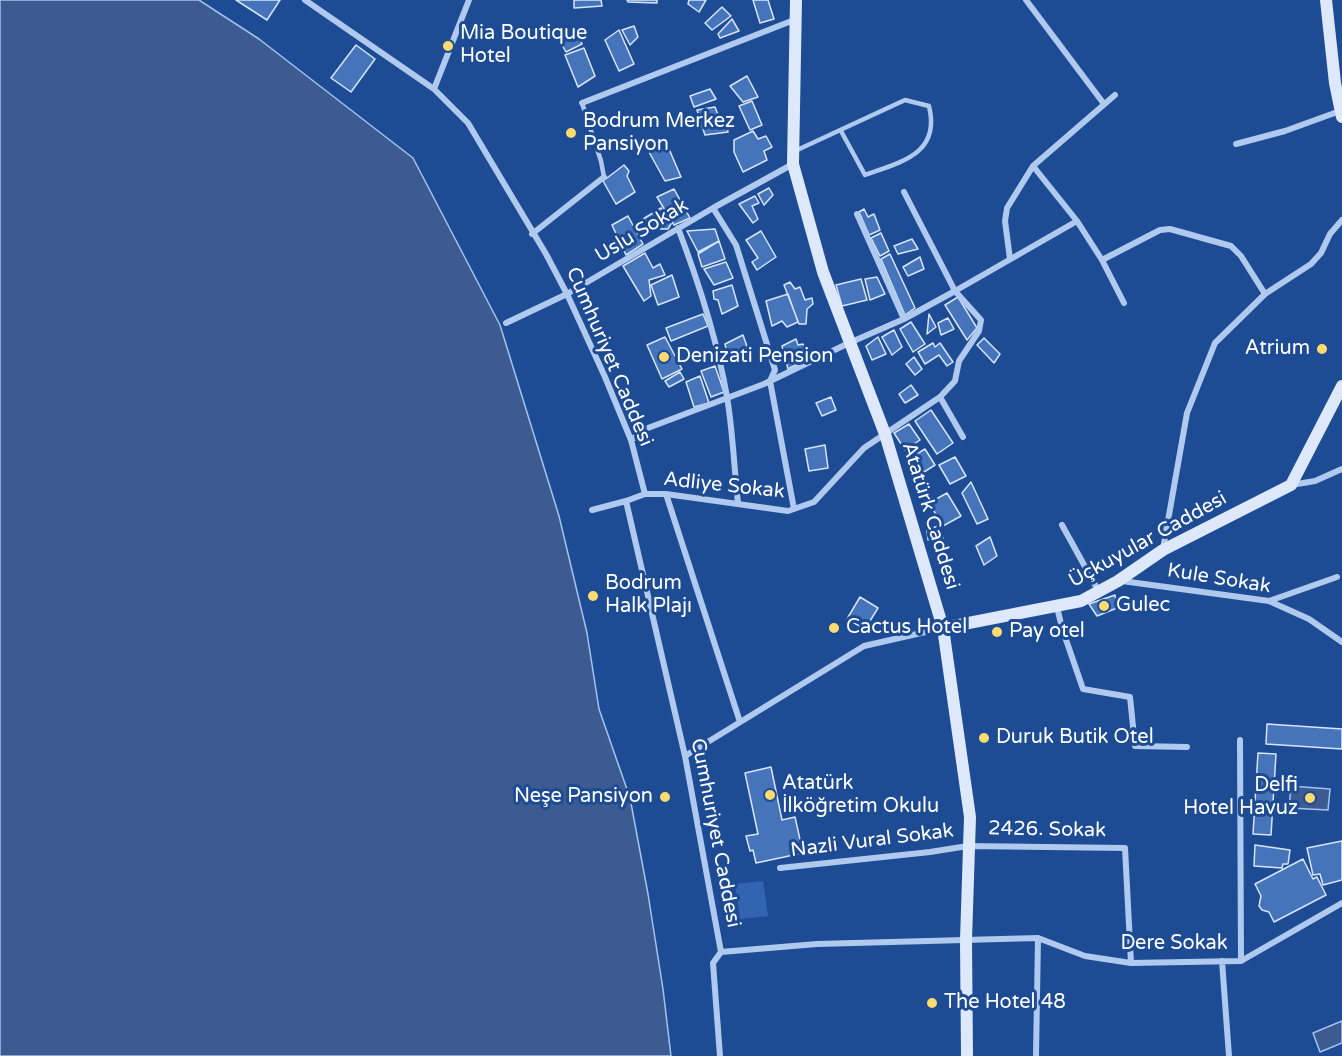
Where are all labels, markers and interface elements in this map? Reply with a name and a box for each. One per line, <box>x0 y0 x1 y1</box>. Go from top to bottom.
place label: Mia Boutique Hotel <box>460 22 587 69</box>
marker: Mia Boutique Hotel <box>441 39 455 53</box>
place label: Bodrum Merkez Pansiyon <box>583 110 735 157</box>
marker: Bodrum Merkez Pansiyon <box>564 126 578 140</box>
street label: Uslu Sokak <box>591 194 693 268</box>
street label: Cumhuriyet Caddesi <box>560 264 658 450</box>
place label: Atrium <box>1245 337 1310 361</box>
marker: Atrium <box>1315 342 1329 356</box>
place label: Denizati Pension <box>676 345 833 369</box>
marker: Denizati Pension <box>657 350 671 364</box>
street label: Atatürk Caddesi <box>896 439 964 593</box>
street label: Adliye Sokak <box>662 468 786 504</box>
street label: Üçkuyular Caddesi <box>1065 487 1231 593</box>
street label: Kule Sokak <box>1166 559 1272 599</box>
place label: Bodrum Halk Plajı <box>605 572 692 619</box>
marker: Bodrum Halk Plajı <box>586 589 600 603</box>
place label: Gulec <box>1116 594 1170 618</box>
marker: Gulec <box>1097 599 1111 613</box>
place label: Cactus Hotel <box>846 616 967 640</box>
place label: Pay otel <box>1009 620 1085 644</box>
marker: Cactus Hotel <box>827 621 841 635</box>
marker: Pay otel <box>990 625 1004 639</box>
place label: Duruk Butik Otel <box>996 726 1154 750</box>
marker: Duruk Butik Otel <box>977 731 991 745</box>
street label: Cumhuriyet Caddesi <box>685 736 745 930</box>
place label: Atatürk İlköğretim Okulu <box>782 772 939 819</box>
place label: Delfi Hotel Havuz <box>1183 774 1298 821</box>
place label: Neşe Pansiyon <box>514 785 653 809</box>
marker: Atatürk İlköğretim Okulu <box>763 788 777 802</box>
marker: Neşe Pansiyon <box>658 790 672 804</box>
marker: Delfi Hotel Havuz <box>1303 791 1317 805</box>
street label: 2426. Sokak <box>988 817 1106 843</box>
street label: Nazli Vural Sokak <box>789 819 955 863</box>
street label: Dere Sokak <box>1120 932 1228 956</box>
place label: The Hotel 48 <box>944 991 1066 1015</box>
marker: The Hotel 48 <box>925 996 939 1010</box>

